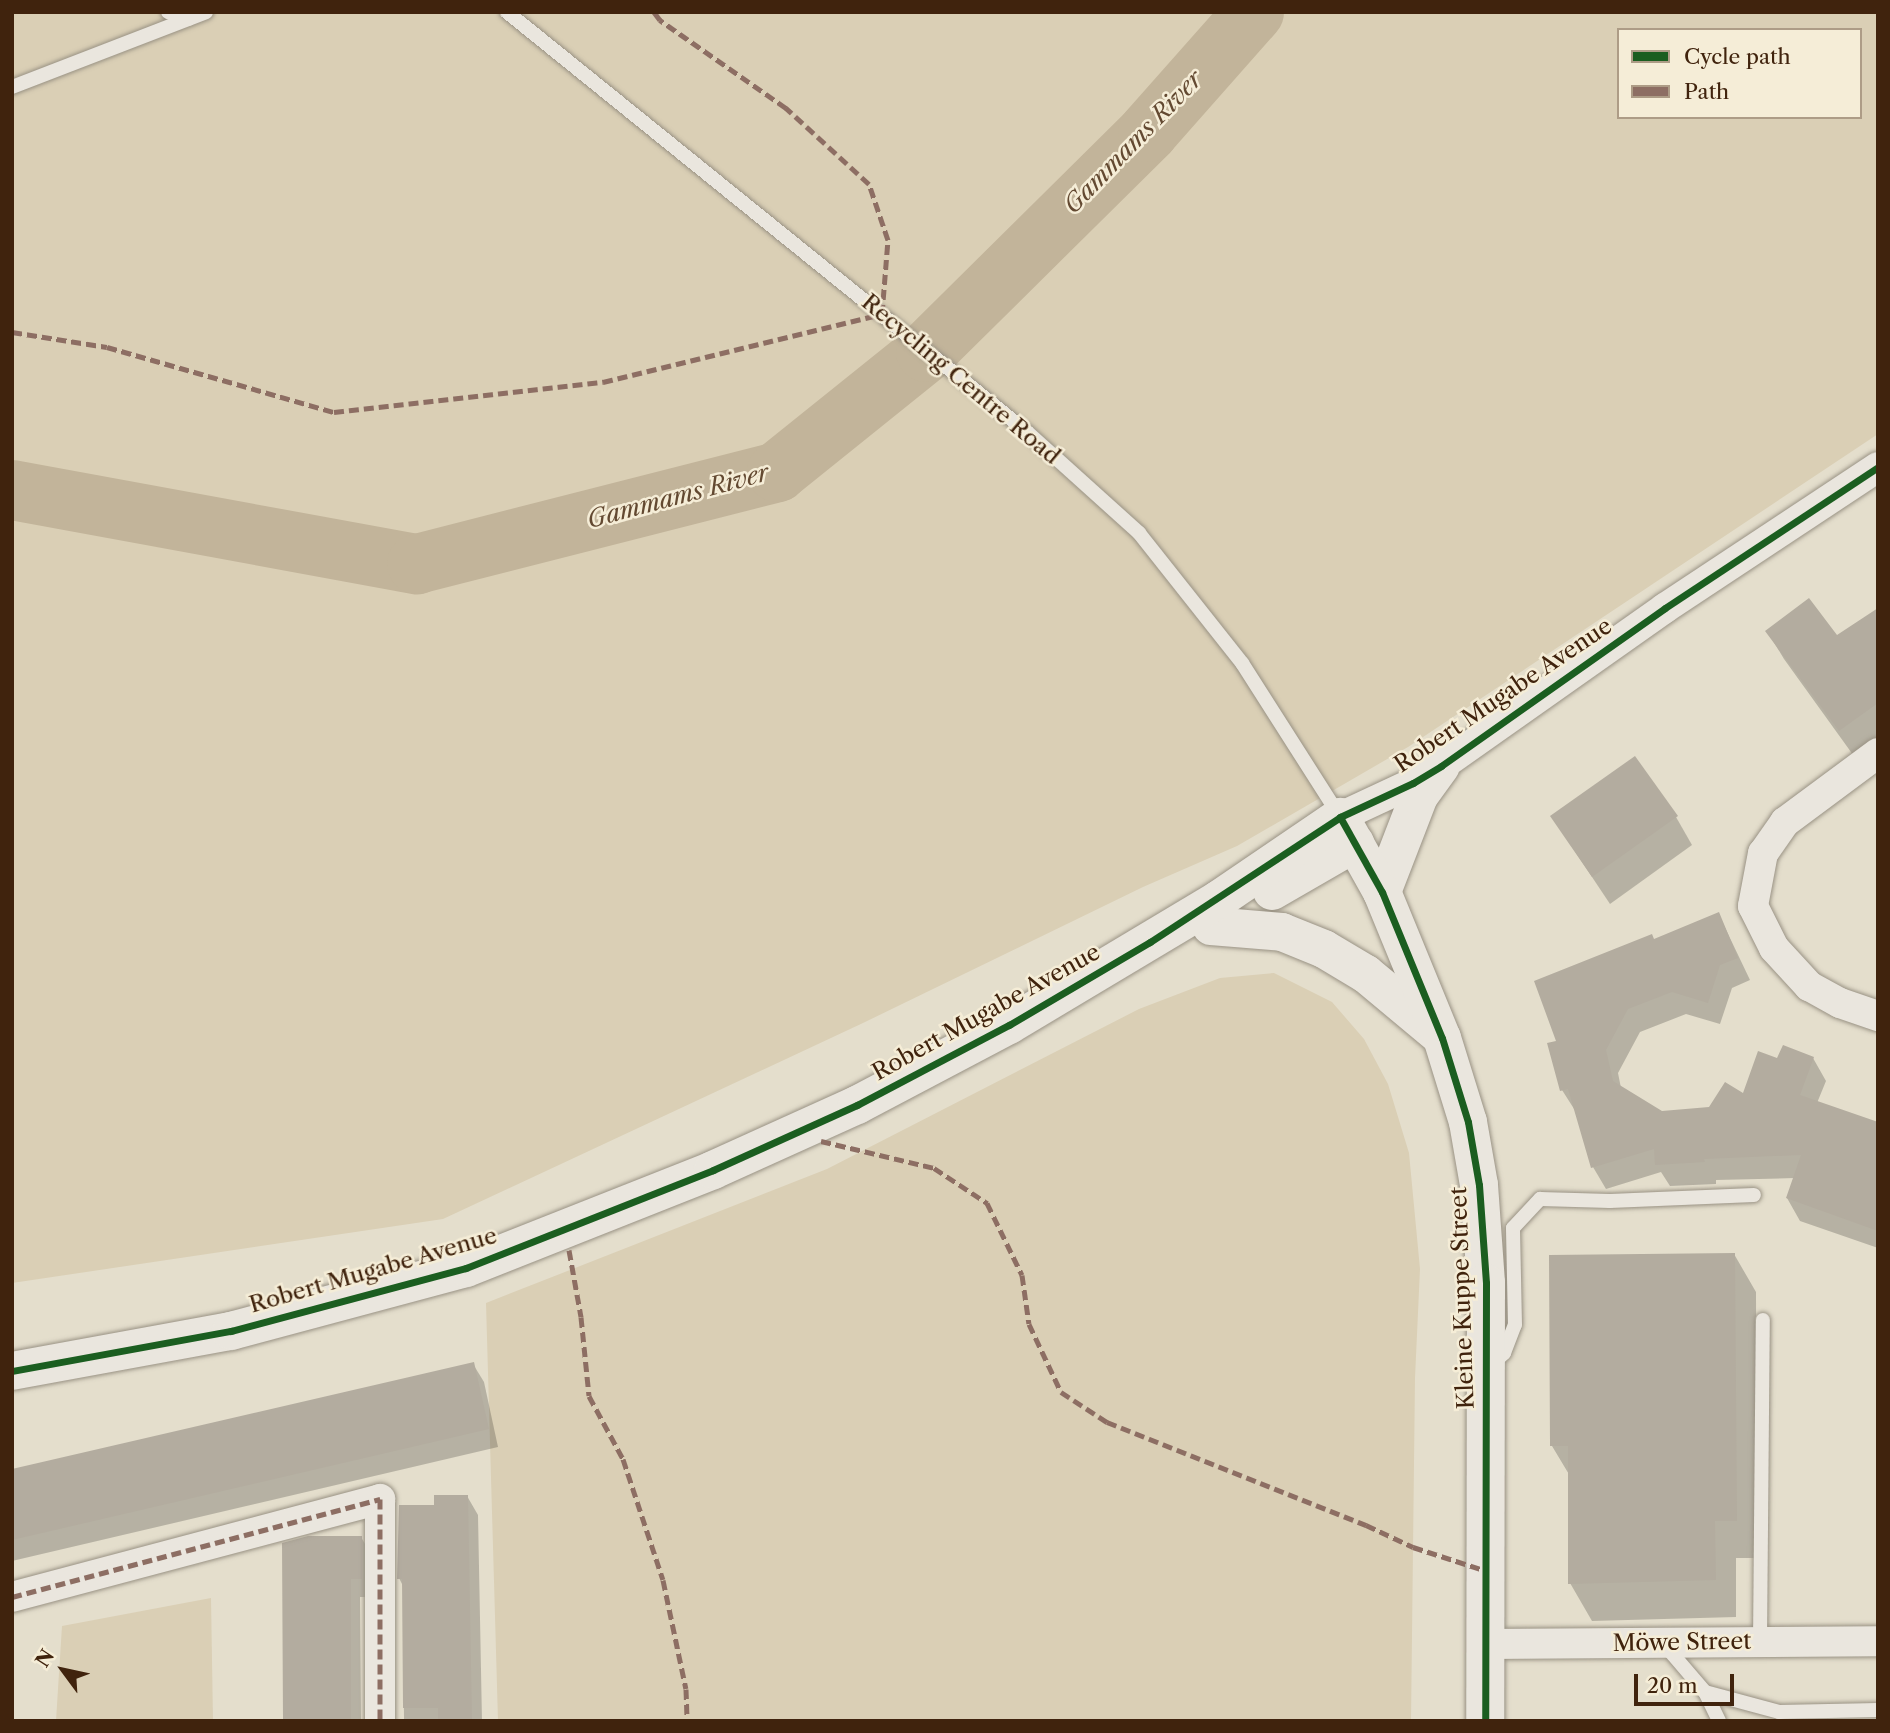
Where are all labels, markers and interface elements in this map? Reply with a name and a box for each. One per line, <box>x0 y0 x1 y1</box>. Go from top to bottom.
legend <box>1617 28 1862 119</box>
text: Cycle path <box>1684 44 1791 69</box>
water label: Gammams River <box>1058 65 1208 219</box>
text: Path <box>1684 79 1729 104</box>
street label: Recycling Centre Road <box>856 288 1066 470</box>
water label: Gammams River <box>584 458 772 534</box>
street label: Robert Mugabe Avenue <box>1389 612 1617 778</box>
street label: Robert Mugabe Avenue <box>867 938 1105 1086</box>
street label: Kleine Kuppe Street <box>1444 1186 1480 1410</box>
street label: Robert Mugabe Avenue <box>246 1221 500 1319</box>
street label: Möwe Street <box>1612 1627 1752 1657</box>
north arrow <box>28 1635 98 1705</box>
text: N <box>31 1645 59 1671</box>
scale bar <box>1638 1660 1738 1704</box>
text: 20 m <box>1647 1673 1698 1698</box>

